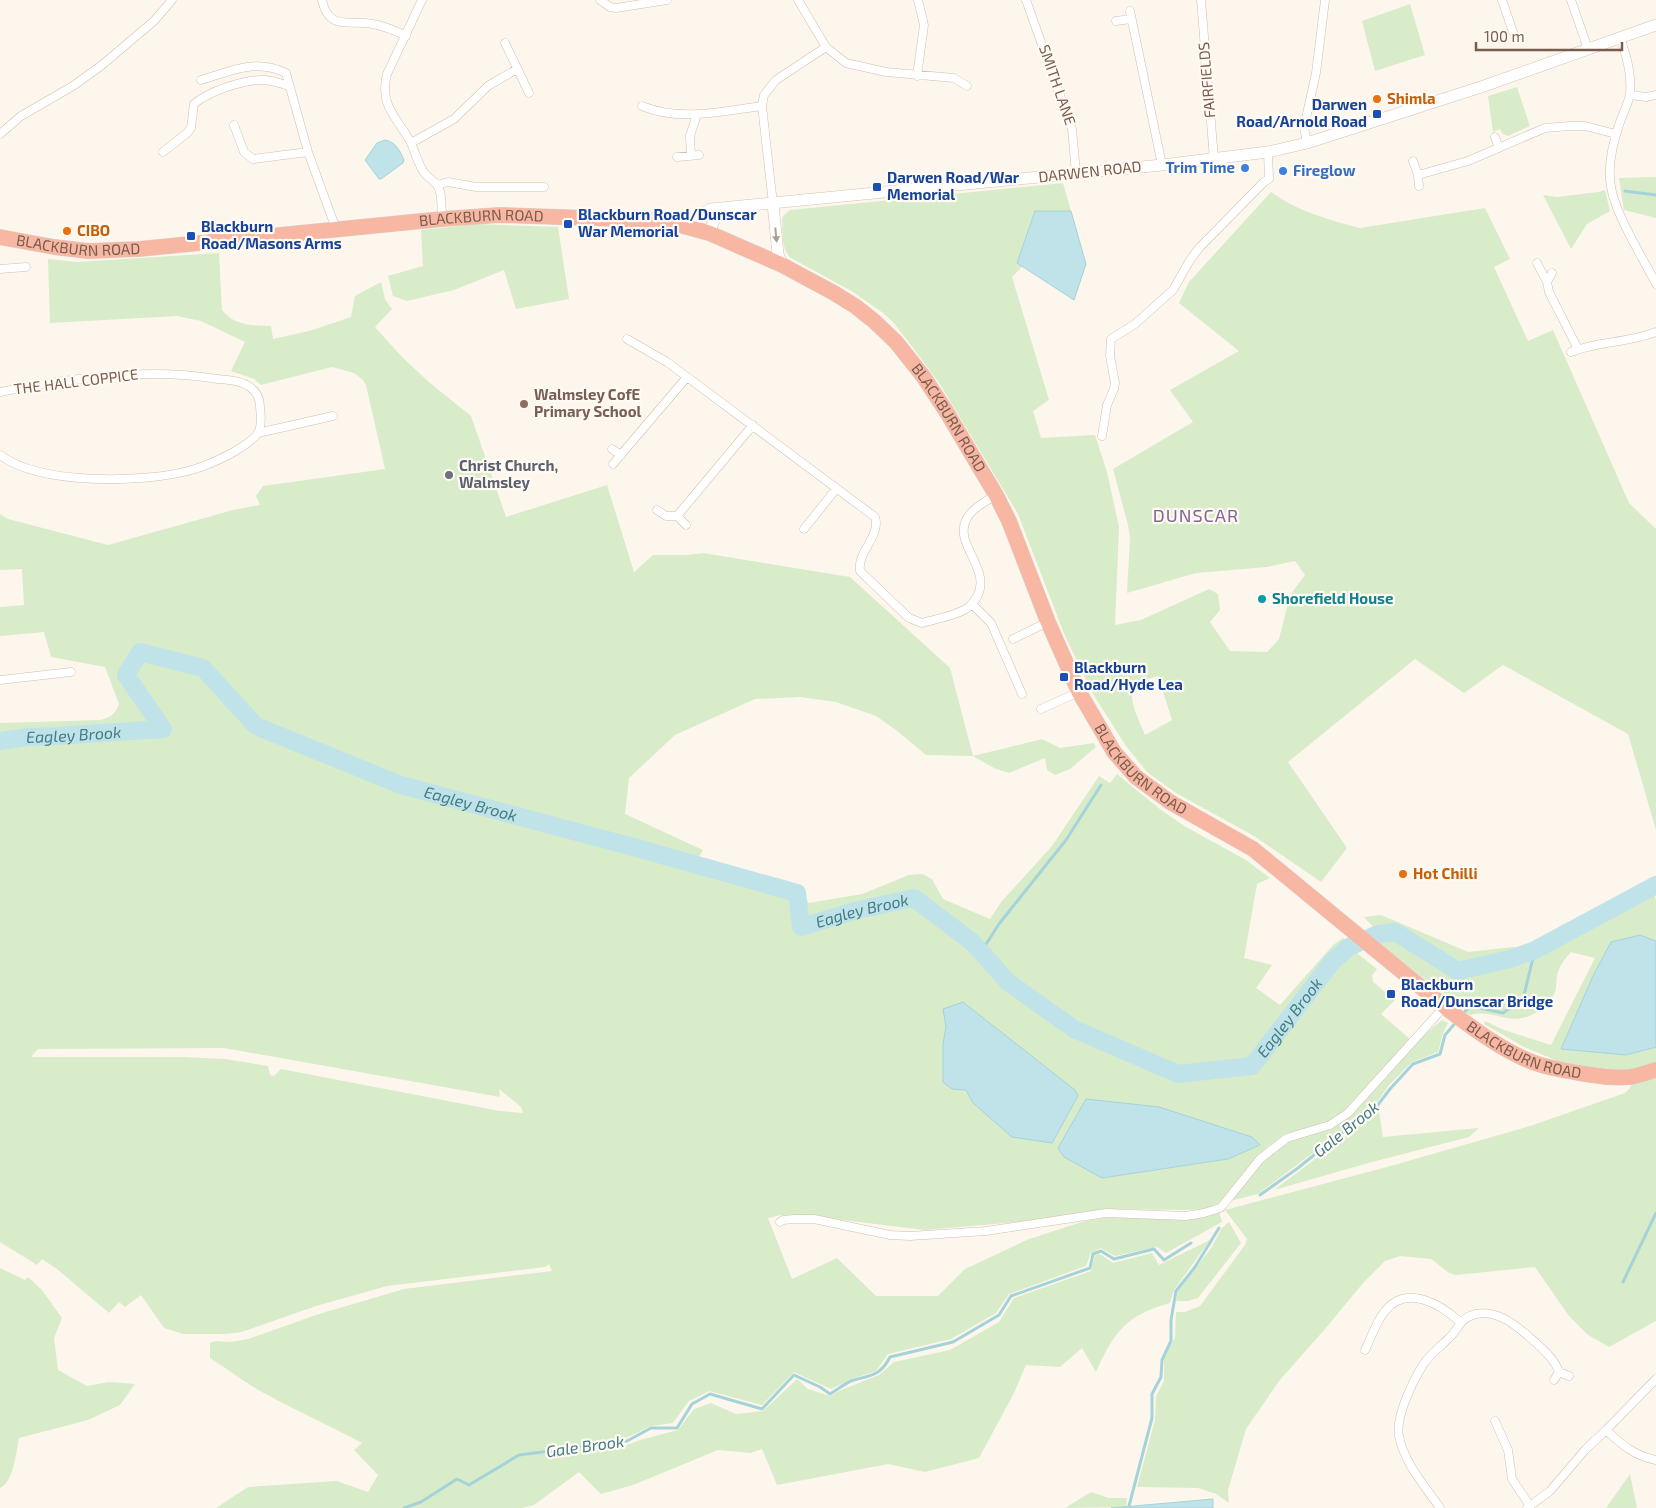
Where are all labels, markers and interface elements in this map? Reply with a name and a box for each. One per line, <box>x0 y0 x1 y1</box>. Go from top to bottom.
scale bar <box>1476 20 1622 52</box>
text: 100 m <box>1484 27 1525 45</box>
street label: FAIRFIELDS <box>1194 41 1218 119</box>
street label: SMITH LANE <box>1036 42 1080 127</box>
place label: Shimla <box>1387 89 1436 107</box>
marker: Shimla <box>1371 93 1383 105</box>
place label: Darwen Road/Arnold Road <box>1236 95 1367 130</box>
marker: Darwen Road/Arnold Road <box>1371 108 1383 120</box>
street label: DARWEN ROAD <box>1037 157 1142 185</box>
place label: Trim Time <box>1166 158 1235 176</box>
place label: Fireglow <box>1293 161 1356 179</box>
marker: Trim Time <box>1239 162 1251 174</box>
marker: Fireglow <box>1277 165 1289 177</box>
place label: Darwen Road/War Memorial <box>887 168 1020 203</box>
marker: Darwen Road/War Memorial <box>871 181 883 193</box>
street label: BLACKBURN ROAD <box>418 205 544 229</box>
place label: Blackburn Road/Dunscar War Memorial <box>578 205 757 240</box>
place label: Blackburn Road/Masons Arms <box>201 217 342 252</box>
marker: Blackburn Road/Dunscar War Memorial <box>562 218 574 230</box>
place label: CIBO <box>77 221 110 239</box>
marker: CIBO <box>61 225 73 237</box>
one-way arrow <box>772 227 780 243</box>
street label: BLACKBURN ROAD <box>15 230 141 259</box>
marker: Blackburn Road/Masons Arms <box>185 230 197 242</box>
street label: BLACKBURN ROAD <box>908 359 990 475</box>
street label: THE HALL COPPICE <box>13 364 139 398</box>
place label: Walmsley CofE Primary School <box>534 385 642 421</box>
marker: Walmsley CofE Primary School <box>518 398 530 410</box>
place label: Christ Church, Walmsley <box>459 456 558 492</box>
marker: Christ Church, Walmsley <box>443 469 455 481</box>
district label: DUNSCAR <box>1153 504 1239 526</box>
place label: Shorefield House <box>1272 589 1394 607</box>
marker: Shorefield House <box>1256 593 1268 605</box>
place label: Blackburn Road/Hyde Lea <box>1074 658 1183 694</box>
marker: Blackburn Road/Hyde Lea <box>1058 671 1070 683</box>
street label: BLACKBURN ROAD <box>1091 720 1191 818</box>
water label: Eagley Brook <box>26 722 122 746</box>
water label: Eagley Brook <box>422 782 519 825</box>
place label: Hot Chilli <box>1413 864 1478 882</box>
marker: Hot Chilli <box>1397 868 1409 880</box>
water label: Eagley Brook <box>813 889 910 931</box>
water label: Eagley Brook <box>1252 974 1325 1061</box>
place label: Blackburn Road/Dunscar Bridge <box>1401 975 1553 1010</box>
marker: Blackburn Road/Dunscar Bridge <box>1385 988 1397 1000</box>
street label: BLACKBURN ROAD <box>1464 1017 1583 1081</box>
water label: Gale Brook <box>1309 1097 1382 1161</box>
water label: Gale Brook <box>545 1431 625 1460</box>

